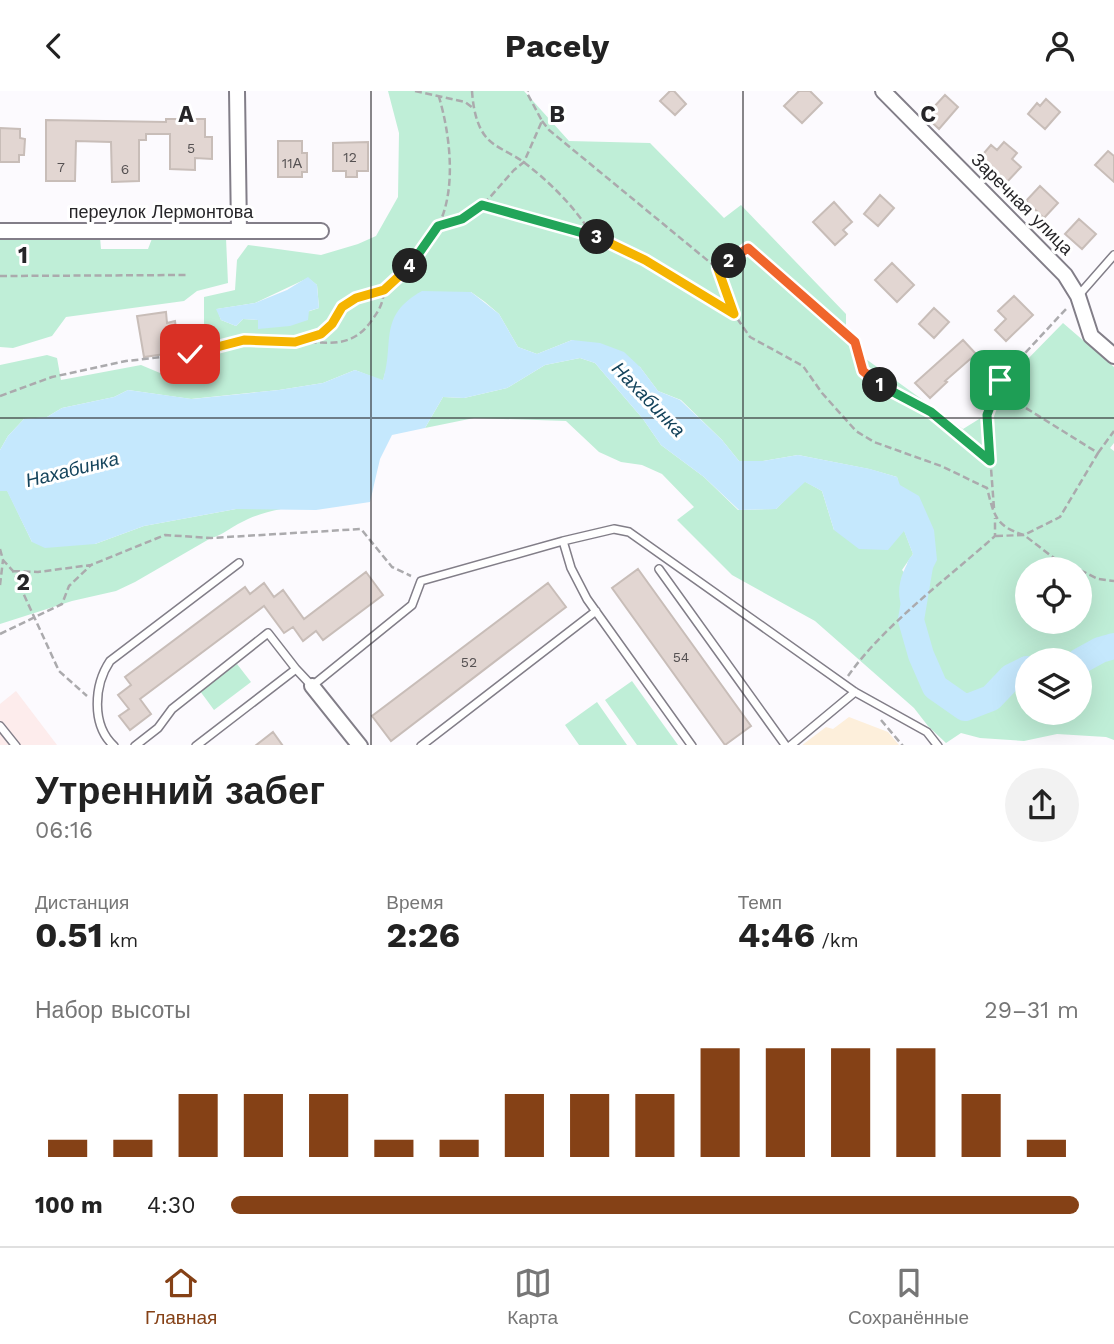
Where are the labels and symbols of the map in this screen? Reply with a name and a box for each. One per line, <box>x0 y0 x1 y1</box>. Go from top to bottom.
text: A <box>178 101 194 128</box>
text: B <box>549 101 565 128</box>
text: C <box>920 101 936 128</box>
house number: 5 <box>187 140 195 156</box>
street label: Заречная улица <box>967 148 1078 259</box>
house number: 12 <box>343 149 357 165</box>
house number: 11А <box>282 155 303 171</box>
house number: 7 <box>57 159 65 175</box>
house number: 6 <box>121 161 129 177</box>
street label: переулок Лермонтова <box>69 201 254 222</box>
pin: 3 <box>580 219 614 255</box>
text: 1 <box>18 242 28 269</box>
pin: 2 <box>712 243 746 279</box>
pin: 4 <box>392 249 428 283</box>
pin <box>160 324 220 384</box>
pin <box>970 350 1030 410</box>
water label: Нахабинка <box>607 357 690 442</box>
pin: 1 <box>862 367 898 403</box>
water label: Нахабинка <box>23 447 121 492</box>
text: 2 <box>16 569 30 596</box>
house number: 54 <box>673 649 689 665</box>
house number: 52 <box>461 654 477 670</box>

